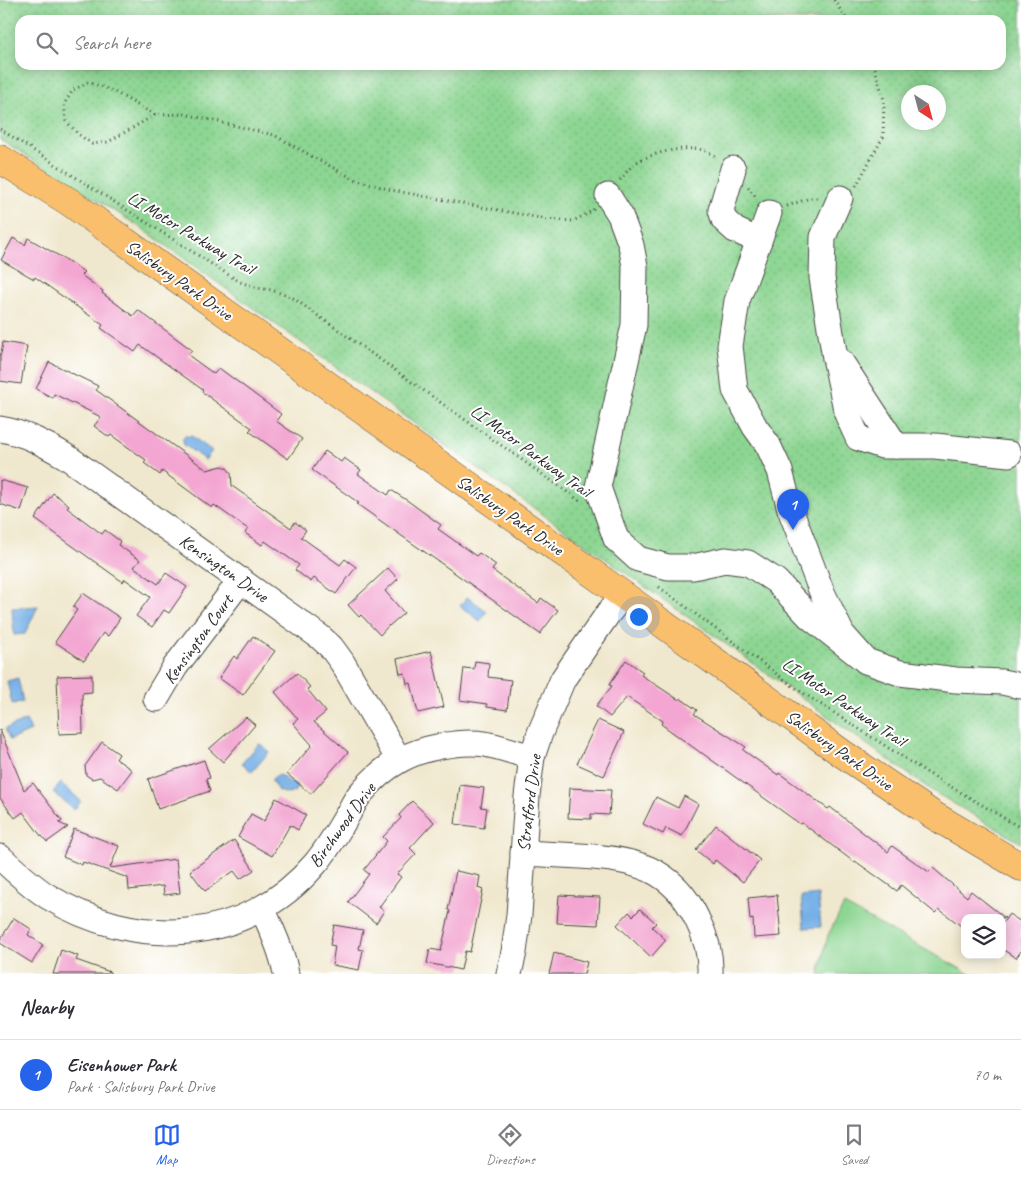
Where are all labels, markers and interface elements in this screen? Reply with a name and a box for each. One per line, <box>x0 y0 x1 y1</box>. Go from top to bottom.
search box <box>15 15 1006 70</box>
icon: search <box>33 29 61 57</box>
text: Search here <box>73 31 150 55</box>
north arrow <box>901 85 946 130</box>
street label: LI Motor Parkway Trail <box>124 187 261 281</box>
street label: Salisbury Park Drive <box>121 235 238 326</box>
street label: LI Motor Parkway Trail <box>466 400 598 504</box>
street label: Salisbury Park Drive <box>452 470 569 561</box>
pin: 1 <box>777 489 809 530</box>
street label: Kensington Drive <box>175 529 274 607</box>
street label: Kensington Court <box>158 588 239 688</box>
your location <box>626 604 652 630</box>
street label: LI Motor Parkway Trail <box>778 653 912 753</box>
street label: Salisbury Park Drive <box>781 705 898 796</box>
street label: Stratford Drive <box>512 752 546 853</box>
street label: Birchwood Drive <box>304 777 381 872</box>
map controls <box>961 914 1006 959</box>
button: layers <box>961 914 1006 959</box>
text: Nearby <box>20 994 73 1020</box>
text: Eisenhower Park <box>67 1053 176 1077</box>
text: 1 <box>32 1065 40 1085</box>
text: 70 m <box>974 1065 1001 1085</box>
text: Park · Salisbury Park Drive <box>67 1077 215 1097</box>
tab: Map <box>153 1121 181 1168</box>
tab: Directions <box>486 1121 535 1168</box>
tab: Saved <box>840 1121 868 1168</box>

